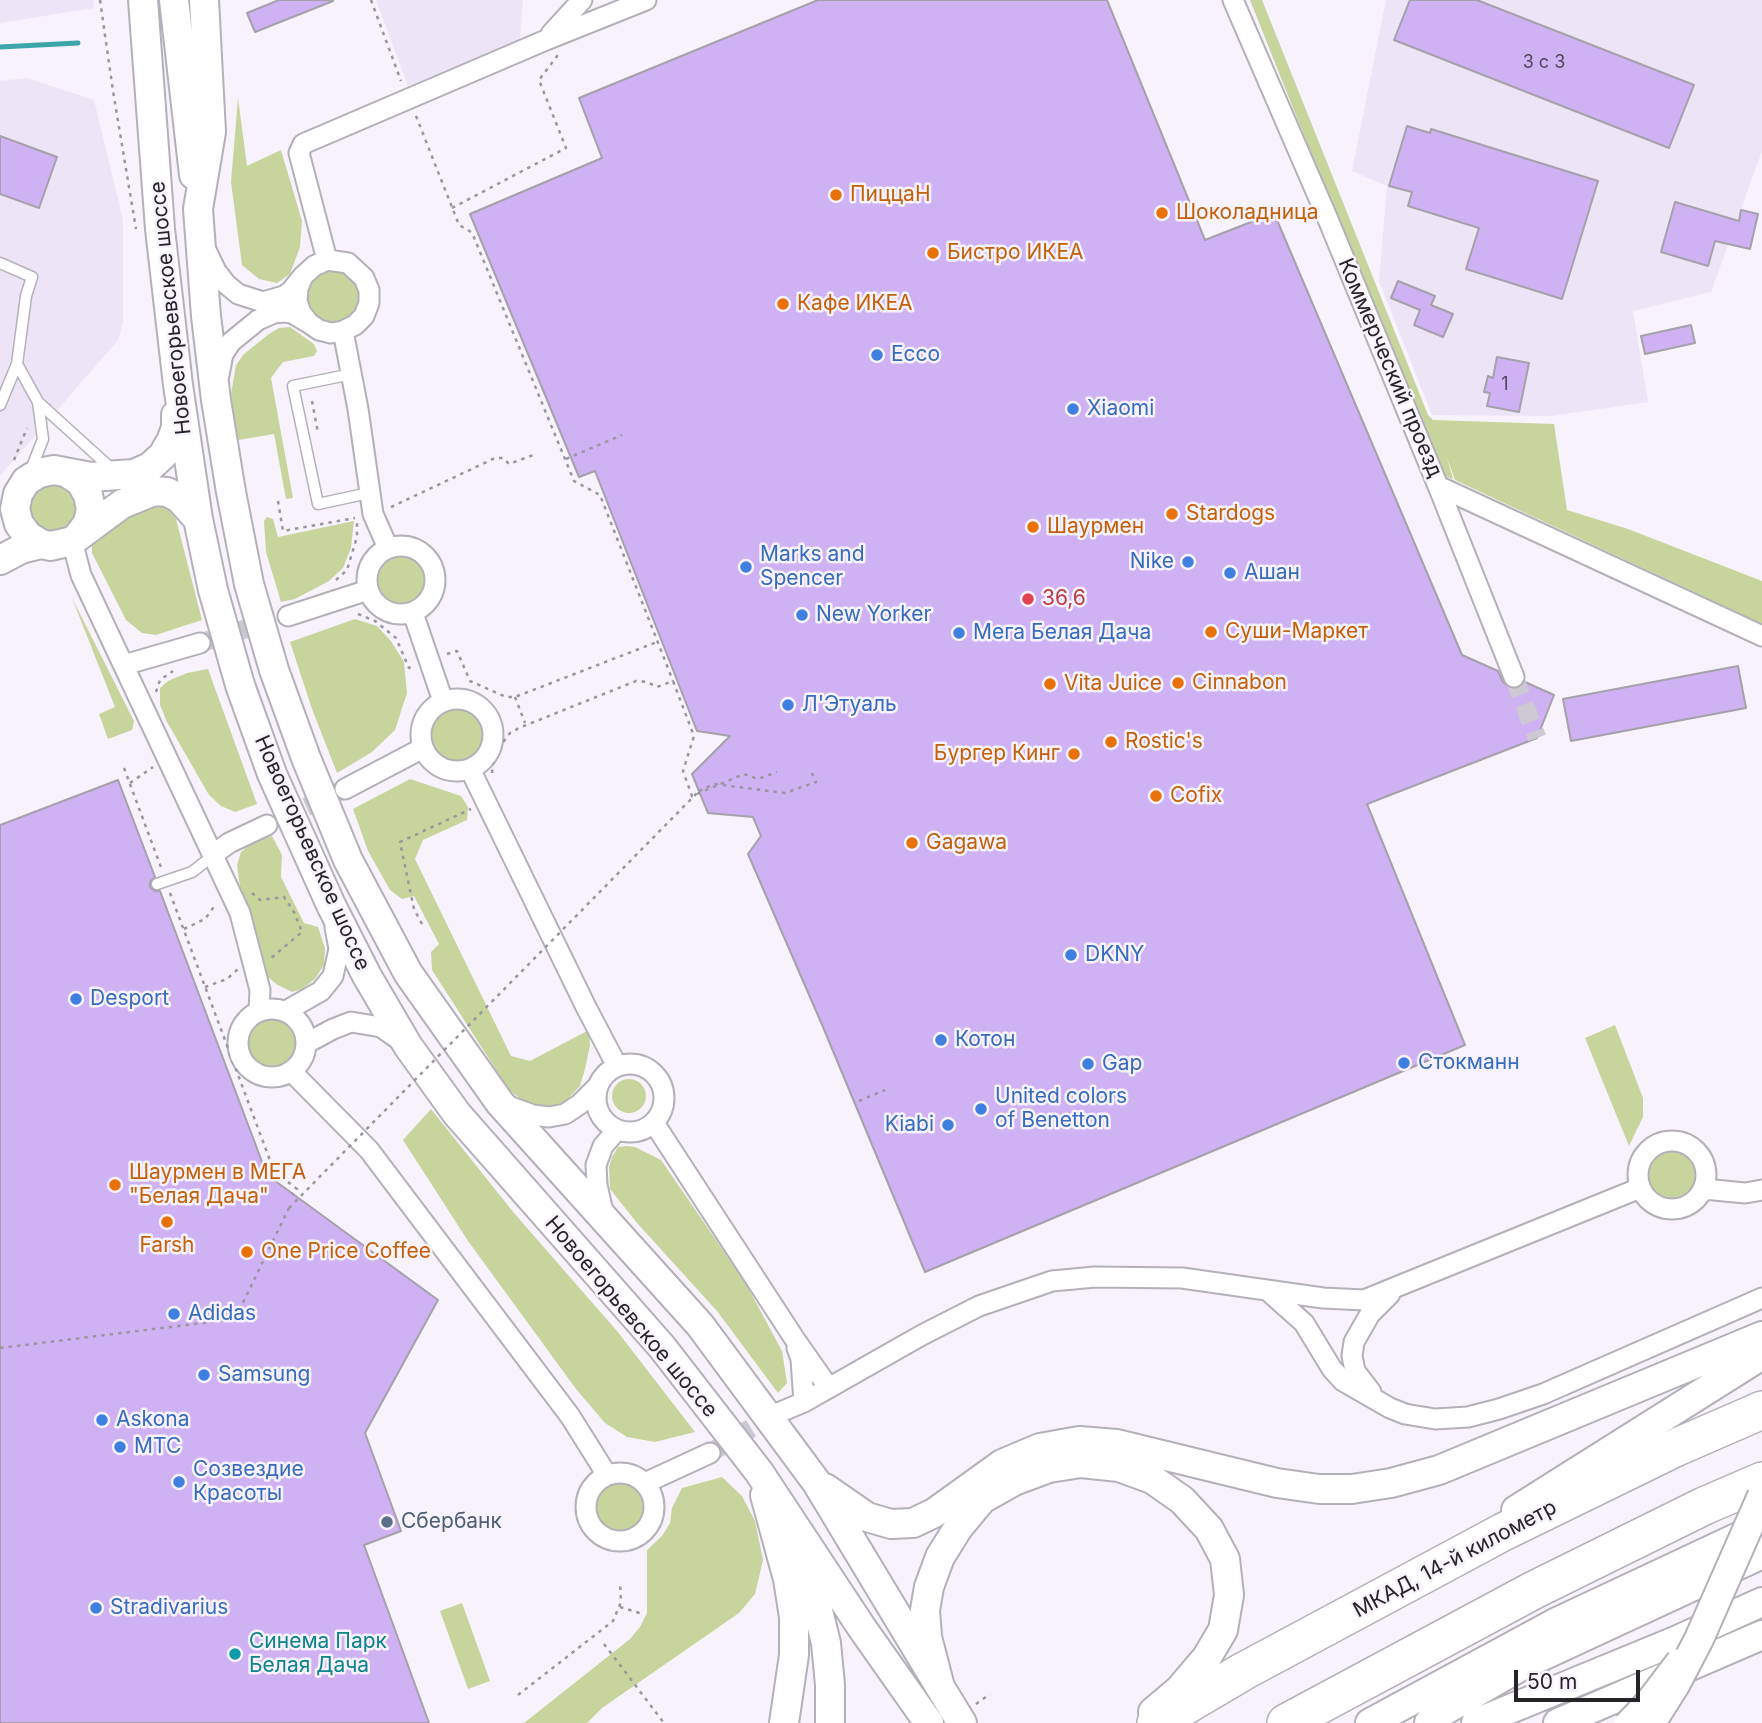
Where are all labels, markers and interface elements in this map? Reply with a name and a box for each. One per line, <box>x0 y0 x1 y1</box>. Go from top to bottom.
house number: 3 с 3 <box>1523 52 1565 74</box>
street label: Новоегорьевское шоссе <box>145 180 197 436</box>
place label: ПиццаН <box>850 182 931 208</box>
marker: ПиццаН <box>828 187 844 203</box>
place label: Шоколадница <box>1176 200 1318 226</box>
marker: Шоколадница <box>1154 205 1170 221</box>
place label: Бистро ИКЕА <box>947 240 1083 266</box>
marker: Бистро ИКЕА <box>925 245 941 261</box>
street label: Коммерческий проезд <box>1332 255 1448 481</box>
place label: Кафе ИКЕА <box>797 291 913 317</box>
marker: Кафе ИКЕА <box>775 296 791 312</box>
place label: Ecco <box>891 342 940 368</box>
marker: Ecco <box>869 347 885 363</box>
house number: 1 <box>1501 374 1509 396</box>
place label: Xiaomi <box>1087 396 1154 422</box>
marker: Xiaomi <box>1065 401 1081 417</box>
place label: Stardogs <box>1186 501 1275 527</box>
marker: Stardogs <box>1164 506 1180 522</box>
place label: Шаурмен <box>1047 514 1144 540</box>
marker: Шаурмен <box>1025 519 1041 535</box>
place label: Marks and Spencer <box>760 542 865 592</box>
place label: Nike <box>1130 549 1174 575</box>
marker: Nike <box>1180 554 1196 570</box>
marker: Marks and Spencer <box>738 559 754 575</box>
place label: Ашан <box>1244 560 1300 586</box>
marker: Ашан <box>1222 565 1238 581</box>
place label: 36,6 <box>1042 586 1086 612</box>
marker: 36,6 <box>1020 591 1036 607</box>
place label: New Yorker <box>816 602 931 628</box>
marker: New Yorker <box>794 607 810 623</box>
place label: Суши-Маркет <box>1225 619 1368 645</box>
place label: Мега Белая Дача <box>973 620 1151 646</box>
marker: Суши-Маркет <box>1203 624 1219 640</box>
marker: Мега Белая Дача <box>951 625 967 641</box>
place label: Cinnabon <box>1192 670 1287 696</box>
place label: Vita Juice <box>1064 671 1162 697</box>
marker: Cinnabon <box>1170 675 1186 691</box>
marker: Vita Juice <box>1042 676 1058 692</box>
place label: Л'Этуаль <box>802 692 897 718</box>
marker: Л'Этуаль <box>780 697 796 713</box>
place label: Rostic's <box>1125 729 1203 755</box>
street label: Новоегорьевское шоссе <box>249 732 375 974</box>
marker: Rostic's <box>1103 734 1119 750</box>
place label: Бургер Кинг <box>934 741 1060 767</box>
marker: Бургер Кинг <box>1066 746 1082 762</box>
place label: Cofix <box>1170 783 1222 809</box>
marker: Cofix <box>1148 788 1164 804</box>
place label: Gagawa <box>926 830 1007 856</box>
marker: Gagawa <box>904 835 920 851</box>
place label: DKNY <box>1085 942 1144 968</box>
marker: DKNY <box>1063 947 1079 963</box>
place label: Desport <box>90 986 169 1012</box>
marker: Desport <box>68 991 84 1007</box>
place label: Котон <box>955 1027 1015 1053</box>
marker: Котон <box>933 1032 949 1048</box>
place label: Стокманн <box>1418 1050 1520 1076</box>
place label: Gap <box>1102 1051 1142 1077</box>
marker: Стокманн <box>1396 1055 1412 1071</box>
marker: Gap <box>1080 1056 1096 1072</box>
place label: United colors of Benetton <box>995 1084 1127 1134</box>
marker: United colors of Benetton <box>973 1101 989 1117</box>
place label: Kiabi <box>885 1112 934 1138</box>
marker: Kiabi <box>940 1117 956 1133</box>
place label: Шаурмен в МЕГА "Белая Дача" <box>129 1160 306 1210</box>
marker: Шаурмен в МЕГА "Белая Дача" <box>107 1177 123 1193</box>
street label: Новоегорьевское шоссе <box>539 1211 723 1423</box>
marker: Farsh <box>159 1214 175 1230</box>
place label: Farsh <box>139 1233 195 1259</box>
place label: One Price Coffee <box>261 1239 431 1265</box>
marker: One Price Coffee <box>239 1244 255 1260</box>
place label: Adidas <box>188 1301 256 1327</box>
marker: Adidas <box>166 1306 182 1322</box>
place label: Samsung <box>218 1362 310 1388</box>
marker: Samsung <box>196 1367 212 1383</box>
place label: Askona <box>116 1407 189 1433</box>
marker: Askona <box>94 1412 110 1428</box>
place label: МТС <box>134 1434 181 1460</box>
marker: МТС <box>112 1439 128 1455</box>
place label: Созвездие Красоты <box>193 1457 304 1507</box>
marker: Созвездие Красоты <box>171 1474 187 1490</box>
street label: МКАД, 14-й километр <box>1349 1495 1561 1623</box>
place label: Сбербанк <box>401 1509 502 1535</box>
marker: Сбербанк <box>379 1514 395 1530</box>
place label: Stradivarius <box>110 1595 228 1621</box>
marker: Stradivarius <box>88 1600 104 1616</box>
place label: Синема Парк Белая Дача <box>249 1629 387 1679</box>
marker: Синема Парк Белая Дача <box>227 1646 243 1662</box>
scale bar <box>1517 1656 1643 1700</box>
text: 50 m <box>1527 1669 1577 1694</box>

